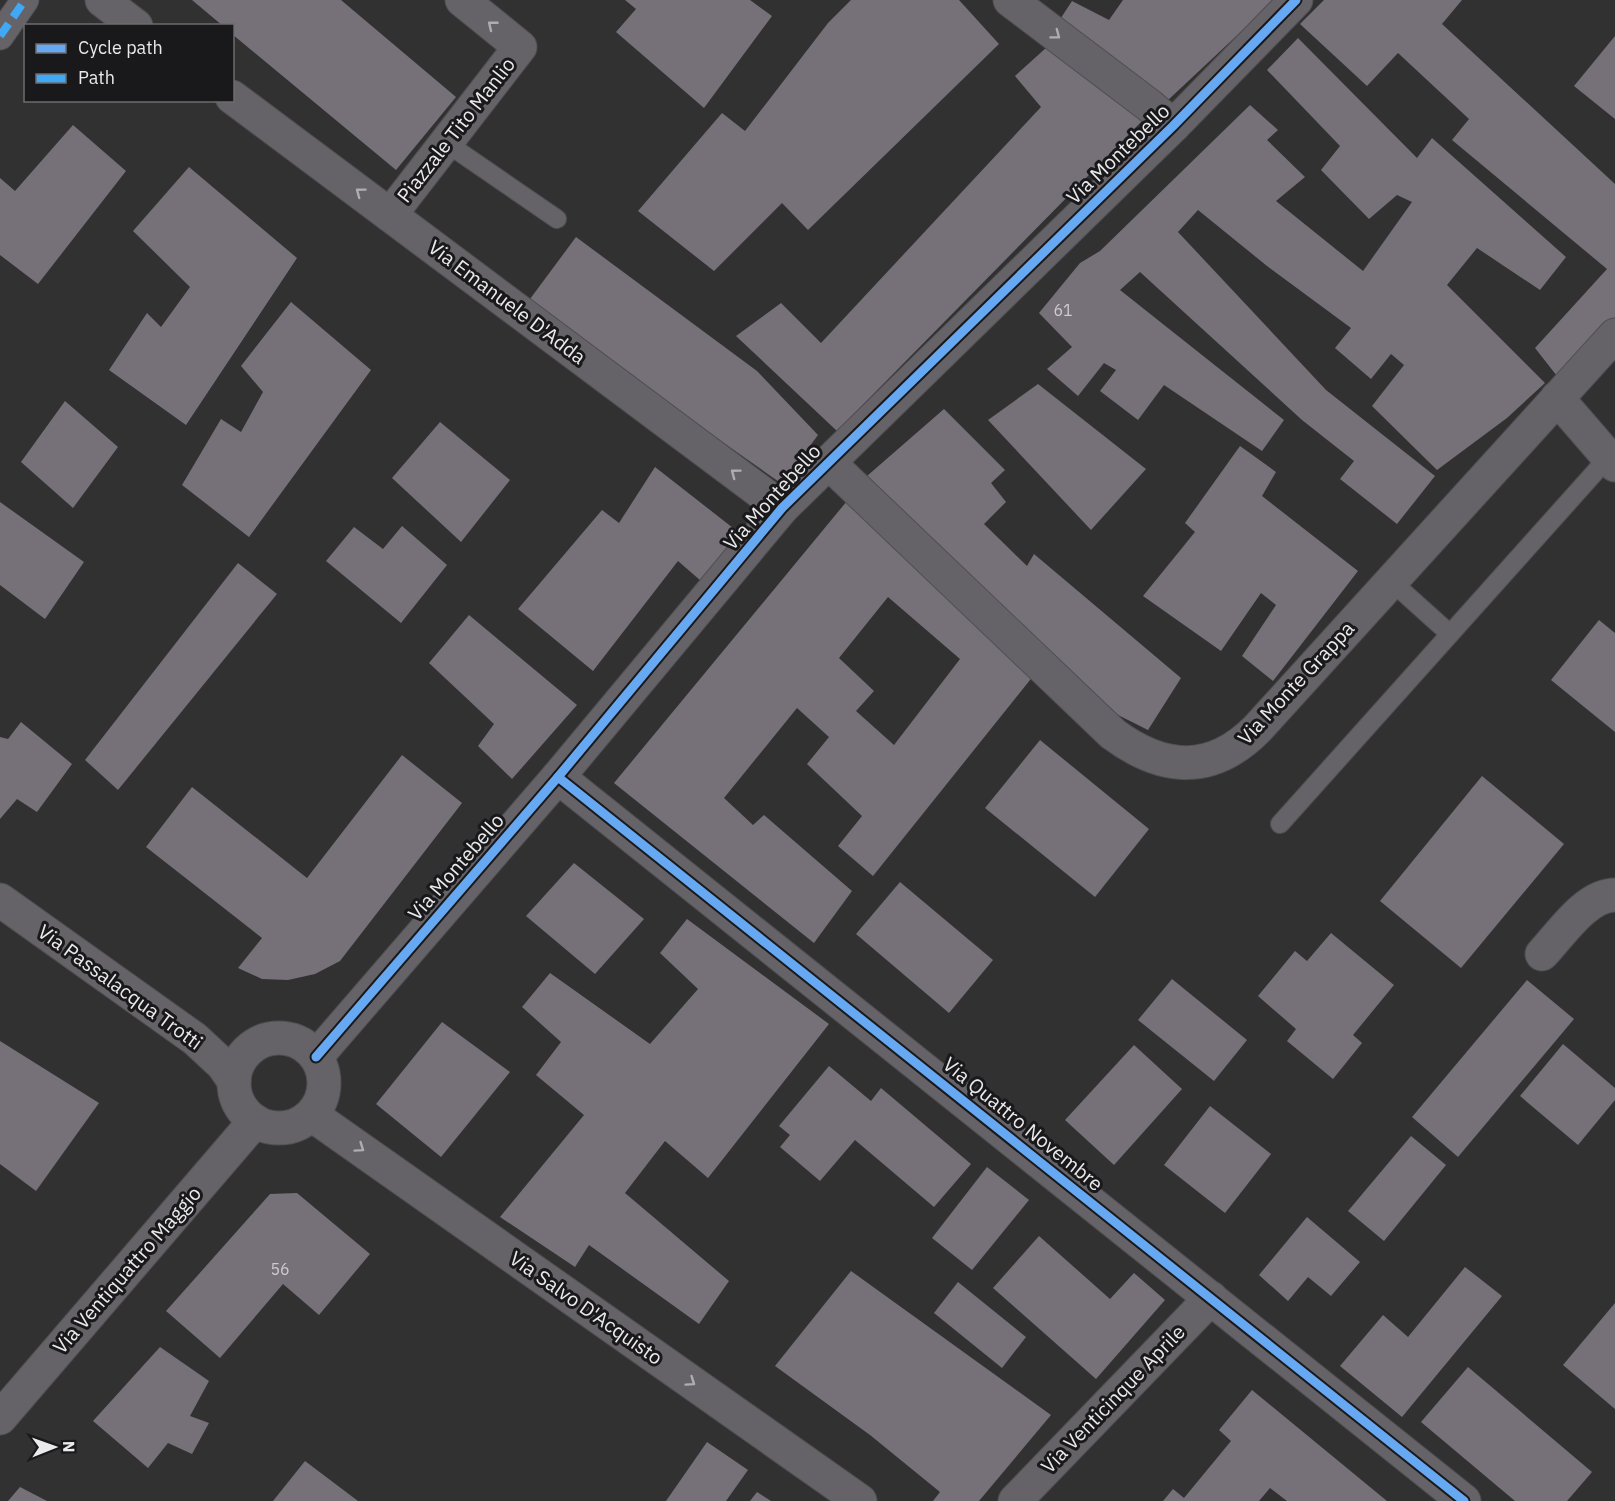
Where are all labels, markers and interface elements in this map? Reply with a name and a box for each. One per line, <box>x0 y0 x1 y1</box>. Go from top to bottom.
one-way arrow <box>488 21 499 32</box>
legend <box>24 24 234 102</box>
one-way arrow <box>1050 28 1061 39</box>
text: Cycle path <box>78 36 163 59</box>
street label: Piazzale Tito Manlio <box>390 51 521 208</box>
text: Path <box>78 66 115 89</box>
street label: Via Montebello <box>1060 97 1175 210</box>
one-way arrow <box>356 189 367 200</box>
street label: Via Emanuele D'Adda <box>423 233 592 370</box>
house number: 61 <box>1053 300 1073 320</box>
street label: Via Montebello <box>717 438 826 555</box>
one-way arrow <box>730 469 741 480</box>
street label: Via Monte Grappa <box>1231 615 1360 750</box>
street label: Via Montebello <box>402 807 510 926</box>
street label: Via Passalacqua Trotti <box>32 918 208 1056</box>
street label: Via Quattro Novembre <box>938 1051 1109 1197</box>
one-way arrow <box>354 1141 365 1152</box>
street label: Via Ventiquattro Maggio <box>46 1180 207 1359</box>
street label: Via Salvo D'Acquisto <box>504 1245 668 1371</box>
house number: 56 <box>270 1259 290 1279</box>
street label: Via Venticinque Aprile <box>1035 1318 1191 1479</box>
one-way arrow <box>684 1375 695 1386</box>
north arrow <box>24 1417 84 1477</box>
text: N <box>59 1441 79 1453</box>

